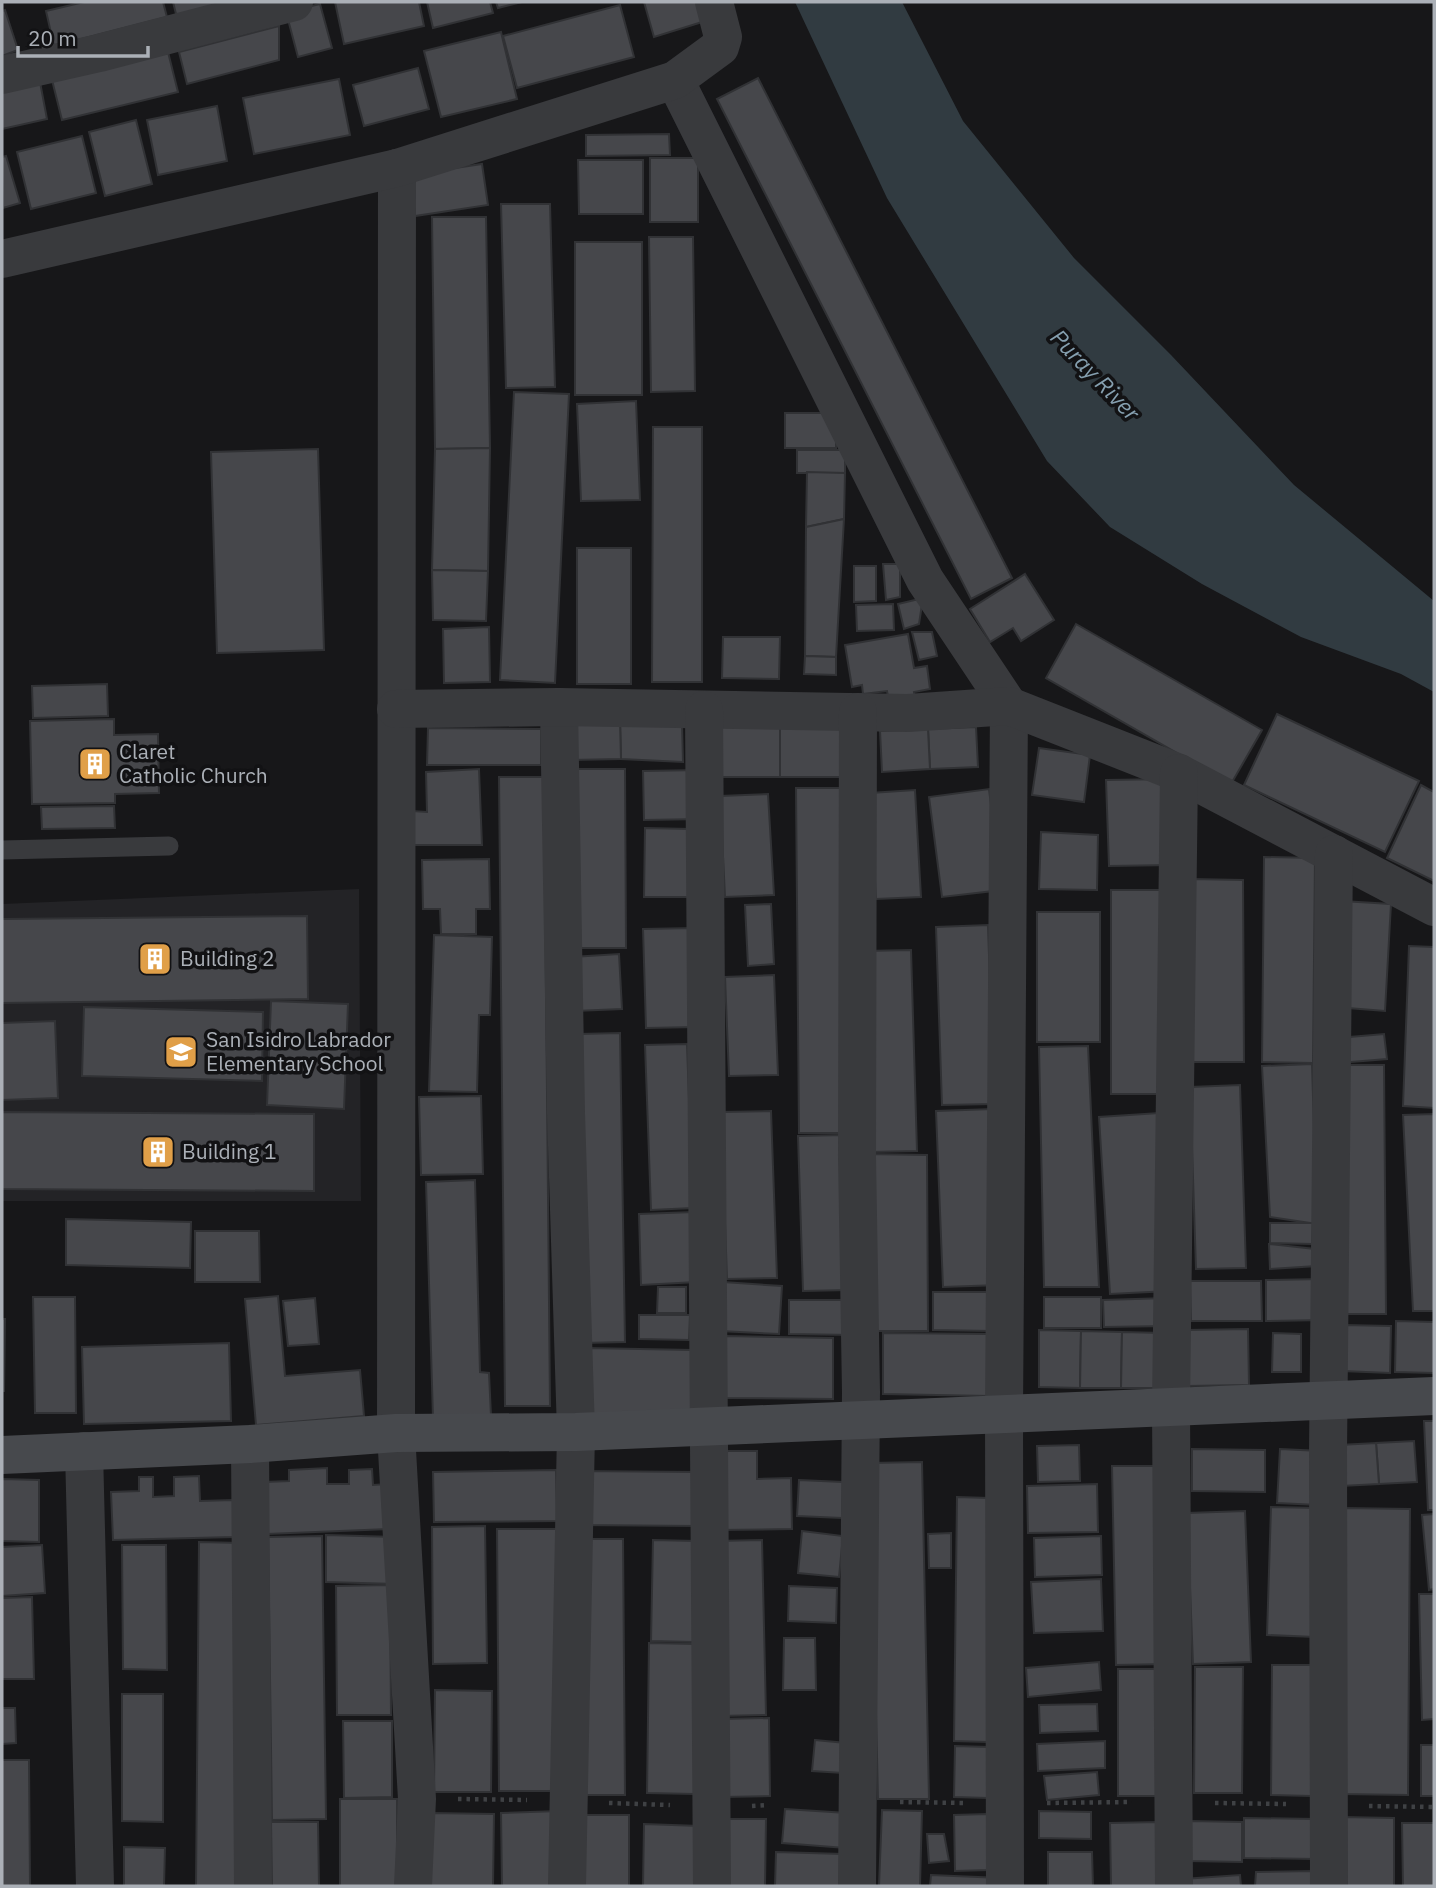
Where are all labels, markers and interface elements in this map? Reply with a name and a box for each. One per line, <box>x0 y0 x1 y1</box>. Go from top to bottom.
scale bar <box>18 14 147 58</box>
text: 20 m <box>28 24 77 52</box>
water label: Puray River <box>1045 322 1147 427</box>
place label: Claret Catholic Church <box>119 737 268 789</box>
building icon: Claret Catholic Church <box>76 745 114 783</box>
building icon: Building 2 <box>136 940 174 978</box>
place label: Building 2 <box>180 944 275 972</box>
place label: San Isidro Labrador Elementary School <box>206 1025 391 1077</box>
school or university icon: San Isidro Labrador Elementary School <box>162 1033 200 1071</box>
building icon: Building 1 <box>139 1133 177 1171</box>
place label: Building 1 <box>182 1137 277 1165</box>

